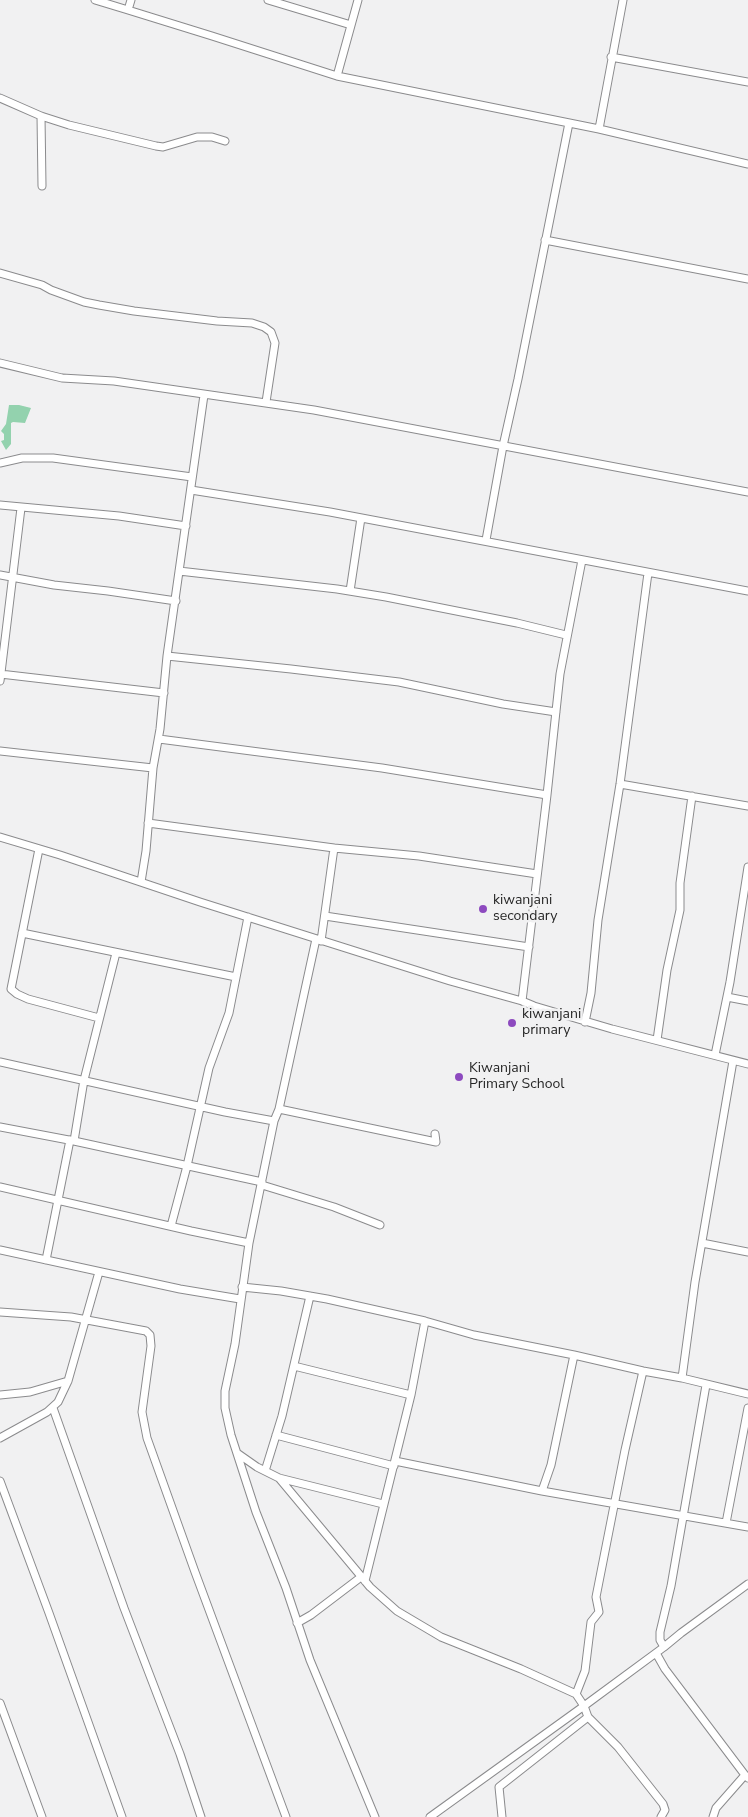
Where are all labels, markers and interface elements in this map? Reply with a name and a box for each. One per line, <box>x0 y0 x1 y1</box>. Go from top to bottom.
place label: kiwanjani secondary <box>493 893 557 926</box>
marker: kiwanjani secondary <box>477 903 489 915</box>
place label: kiwanjani primary <box>522 1007 581 1040</box>
marker: kiwanjani primary <box>506 1017 518 1029</box>
place label: Kiwanjani Primary School <box>469 1061 564 1094</box>
marker: Kiwanjani Primary School <box>453 1071 465 1083</box>

